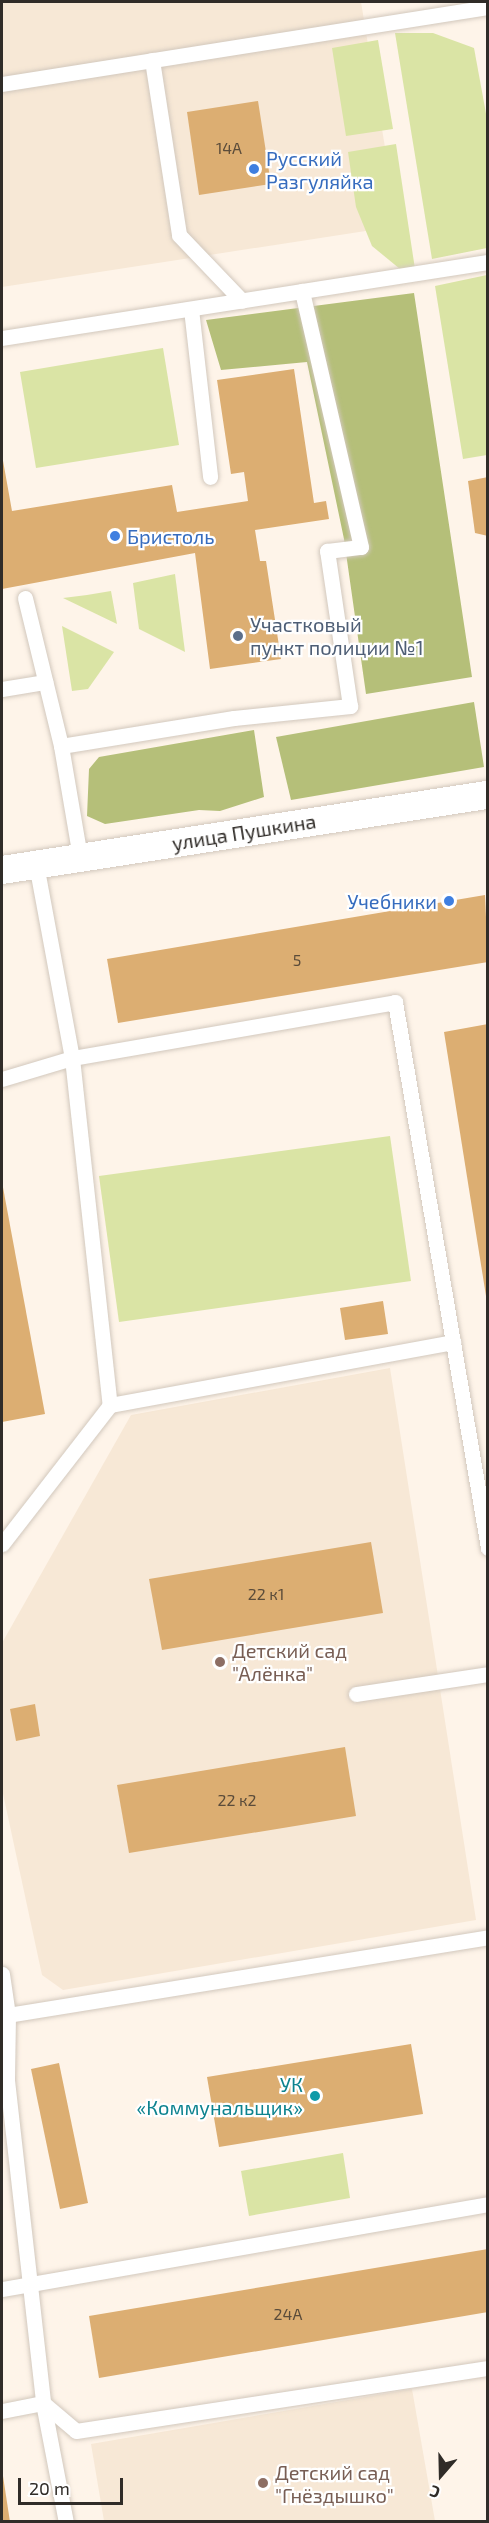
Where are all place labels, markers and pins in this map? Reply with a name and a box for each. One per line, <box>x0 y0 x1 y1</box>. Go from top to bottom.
place label: Русский Разгуляйка <box>266 146 374 193</box>
marker: Русский Разгуляйка <box>247 162 261 176</box>
place label: Бристоль <box>127 524 215 548</box>
marker: Бристоль <box>108 529 122 543</box>
place label: Участковый пункт полиции №1 <box>250 612 424 659</box>
marker: Участковый пункт полиции №1 <box>231 629 245 643</box>
place label: Учебники <box>347 889 437 913</box>
marker: Учебники <box>442 894 456 908</box>
place label: Детский сад "Алёнка" <box>232 1638 347 1685</box>
marker: Детский сад "Алёнка" <box>213 1655 227 1669</box>
place label: УК «Коммунальщик» <box>136 2072 303 2119</box>
marker: УК «Коммунальщик» <box>308 2089 322 2103</box>
place label: Детский сад "Гнёздышко" <box>275 2460 394 2507</box>
marker: Детский сад "Гнёздышко" <box>256 2476 270 2490</box>

